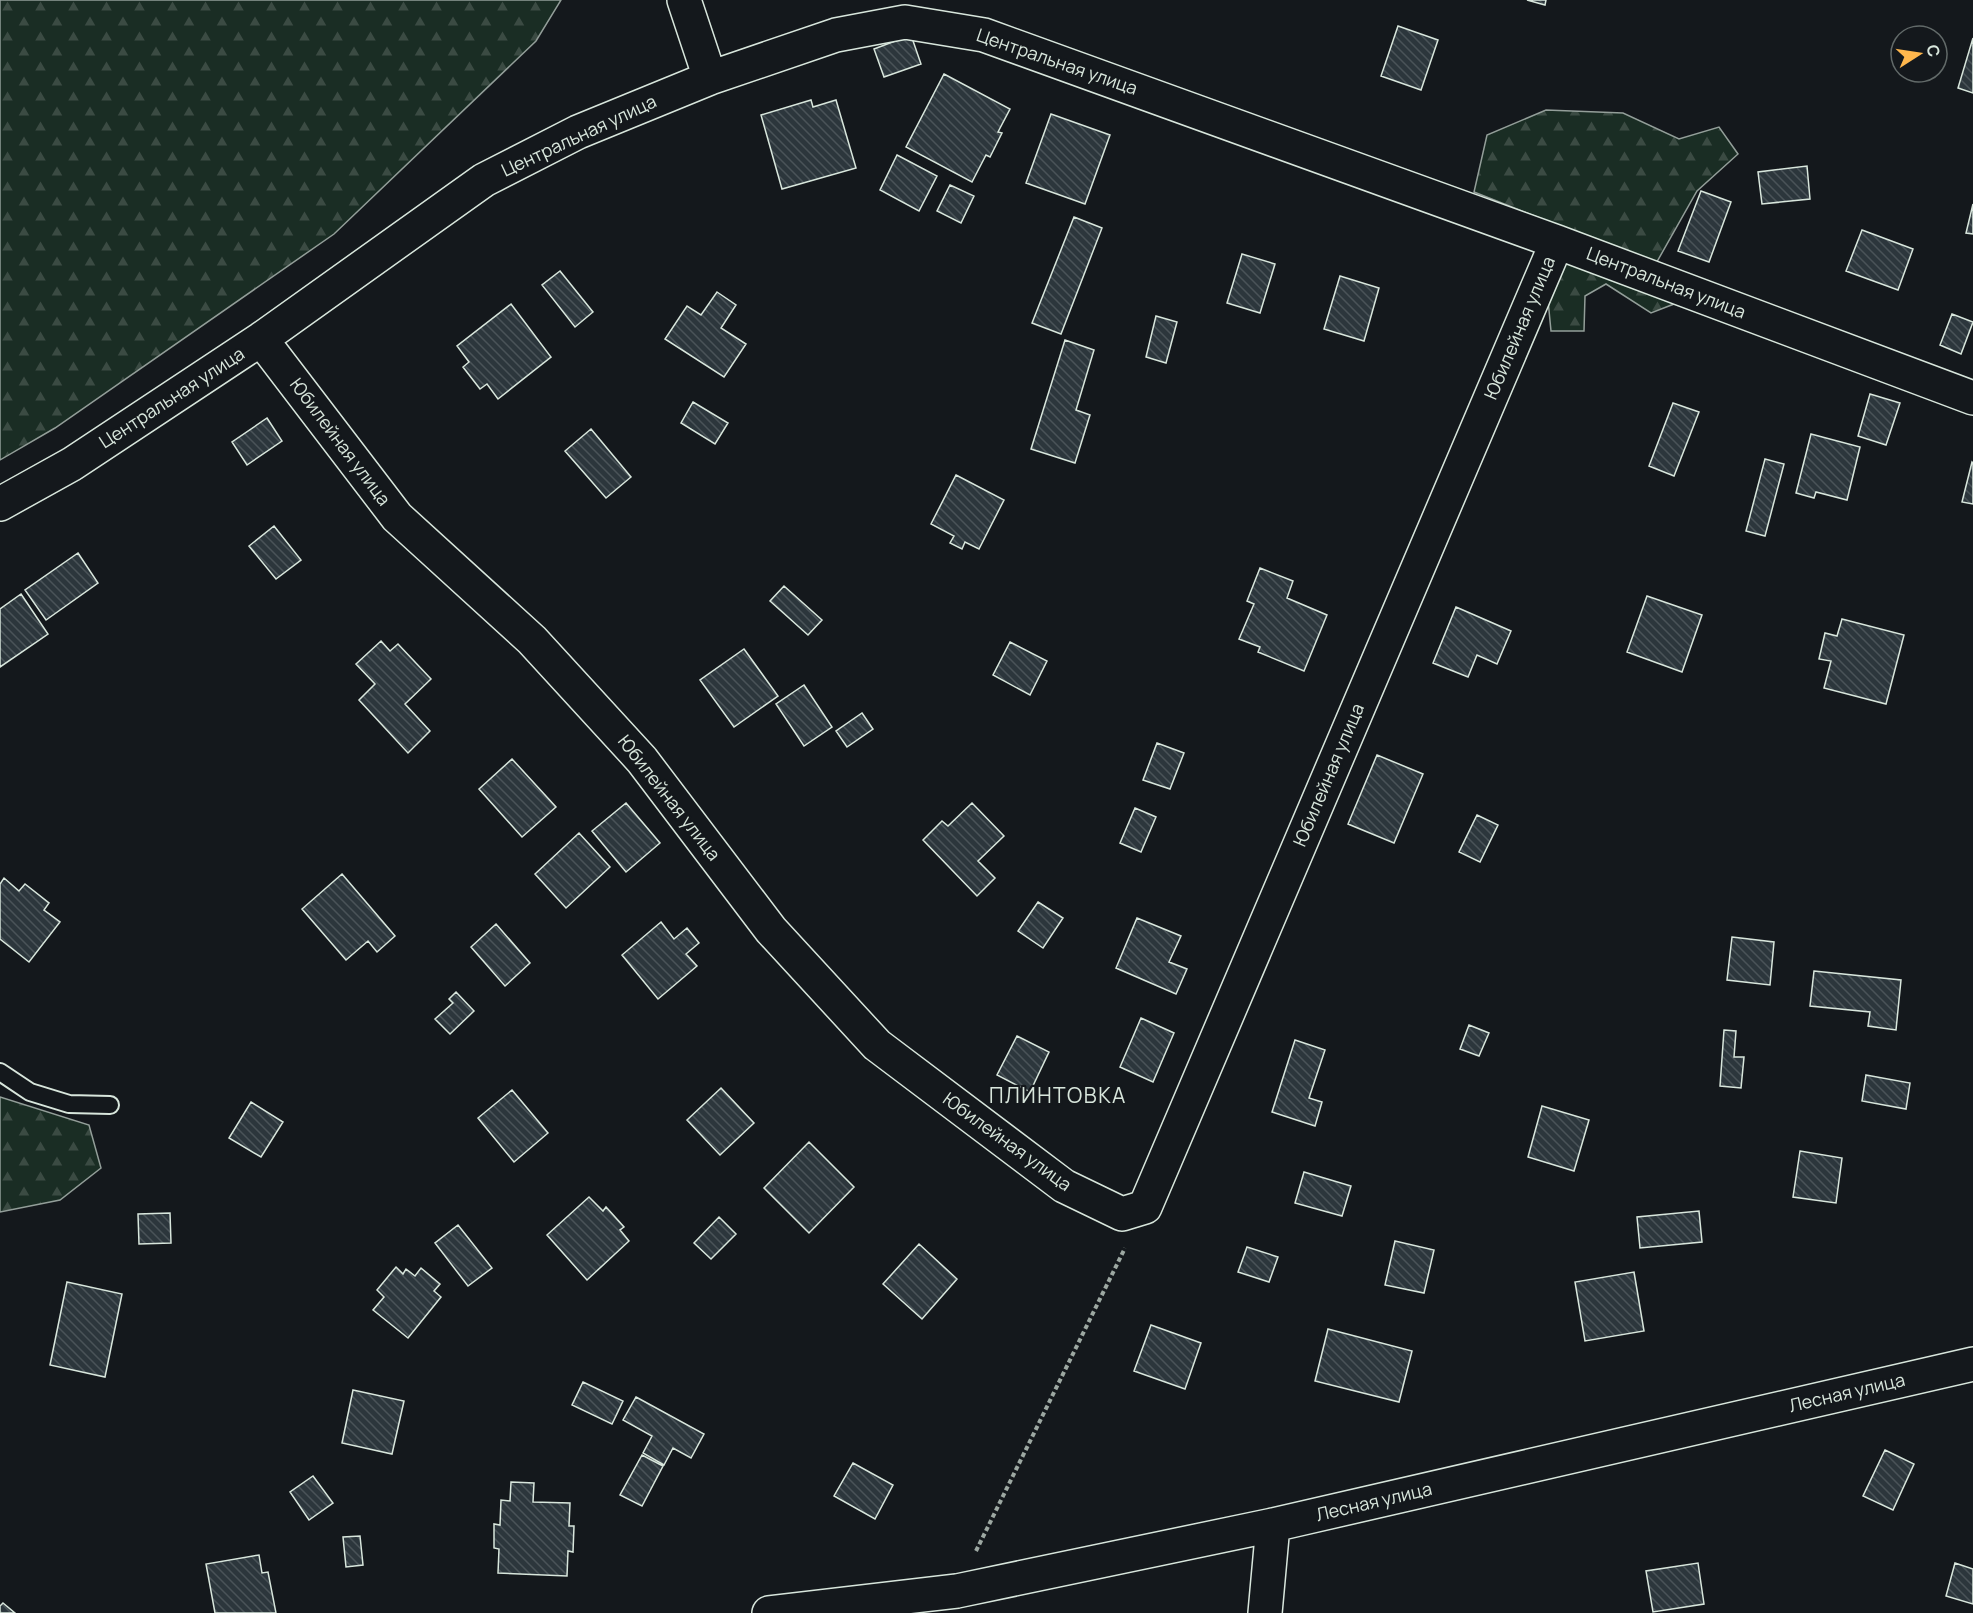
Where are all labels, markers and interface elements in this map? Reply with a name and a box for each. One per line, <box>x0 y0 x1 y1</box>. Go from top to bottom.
street label: Центральная улица <box>974 22 1141 100</box>
north arrow <box>1889 24 1949 84</box>
text: С <box>1922 43 1946 59</box>
street label: Центральная улица <box>497 89 660 182</box>
street label: Центральная улица <box>1583 241 1749 323</box>
street label: Юбилейная улица <box>1478 252 1560 403</box>
street label: Центральная улица <box>94 341 249 453</box>
street label: Юбилейная улица <box>285 373 397 510</box>
street label: Юбилейная улица <box>1287 699 1369 850</box>
street label: Юбилейная улица <box>613 730 726 865</box>
district label: ПЛИНТОВКА <box>989 1081 1127 1109</box>
street label: Юбилейная улица <box>938 1086 1077 1196</box>
street label: Лесная улица <box>1787 1367 1907 1417</box>
street label: Лесная улица <box>1314 1476 1434 1526</box>

